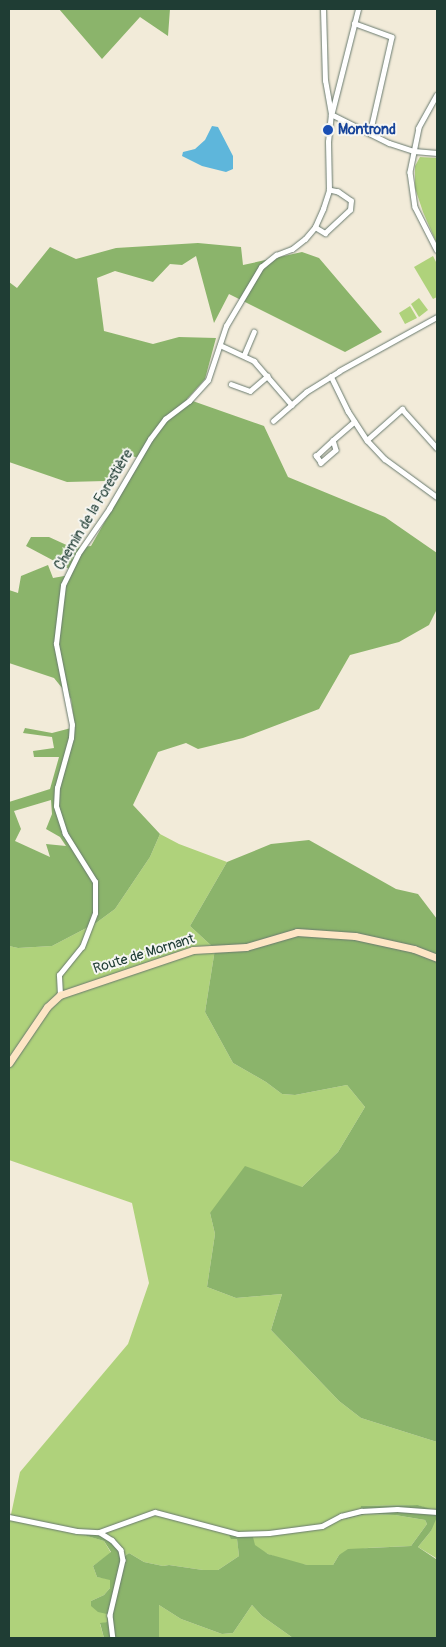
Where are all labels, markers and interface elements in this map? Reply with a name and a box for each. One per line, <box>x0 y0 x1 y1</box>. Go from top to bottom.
place label: Montrond <box>338 122 396 138</box>
marker: Montrond <box>322 124 334 136</box>
street label: Chemin de la Forestière <box>51 447 137 573</box>
street label: Route de Mornant <box>91 931 197 977</box>

